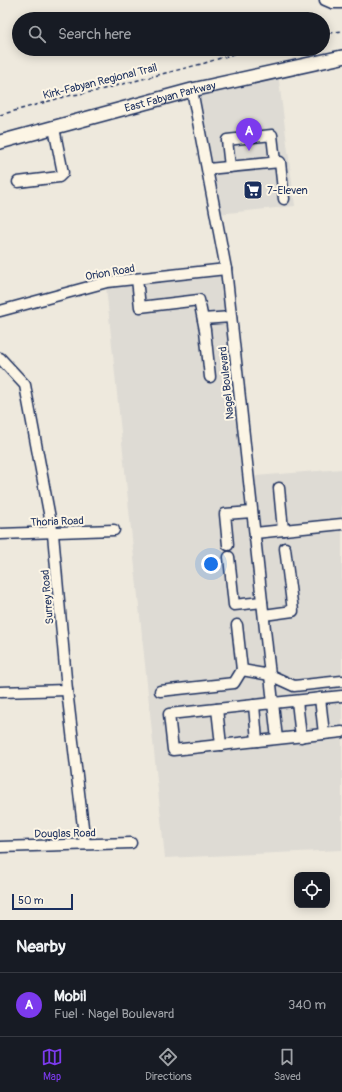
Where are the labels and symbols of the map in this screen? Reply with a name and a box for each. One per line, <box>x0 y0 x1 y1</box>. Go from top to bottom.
street label: Kirk-Fabyan Regional Trail <box>42 61 159 102</box>
street label: East Fabyan Parkway <box>123 79 217 115</box>
pin: A <box>236 118 262 151</box>
supermarket icon: 7-Eleven <box>242 179 264 201</box>
place label: 7-Eleven <box>267 184 308 197</box>
street label: Orion Road <box>84 262 136 283</box>
street label: Nagel Boulevard <box>216 346 237 420</box>
street label: Thoria Road <box>30 514 84 529</box>
your location <box>201 554 221 574</box>
street label: Surrey Road <box>39 569 56 625</box>
street label: Douglas Road <box>34 826 96 841</box>
scale bar <box>12 892 73 911</box>

